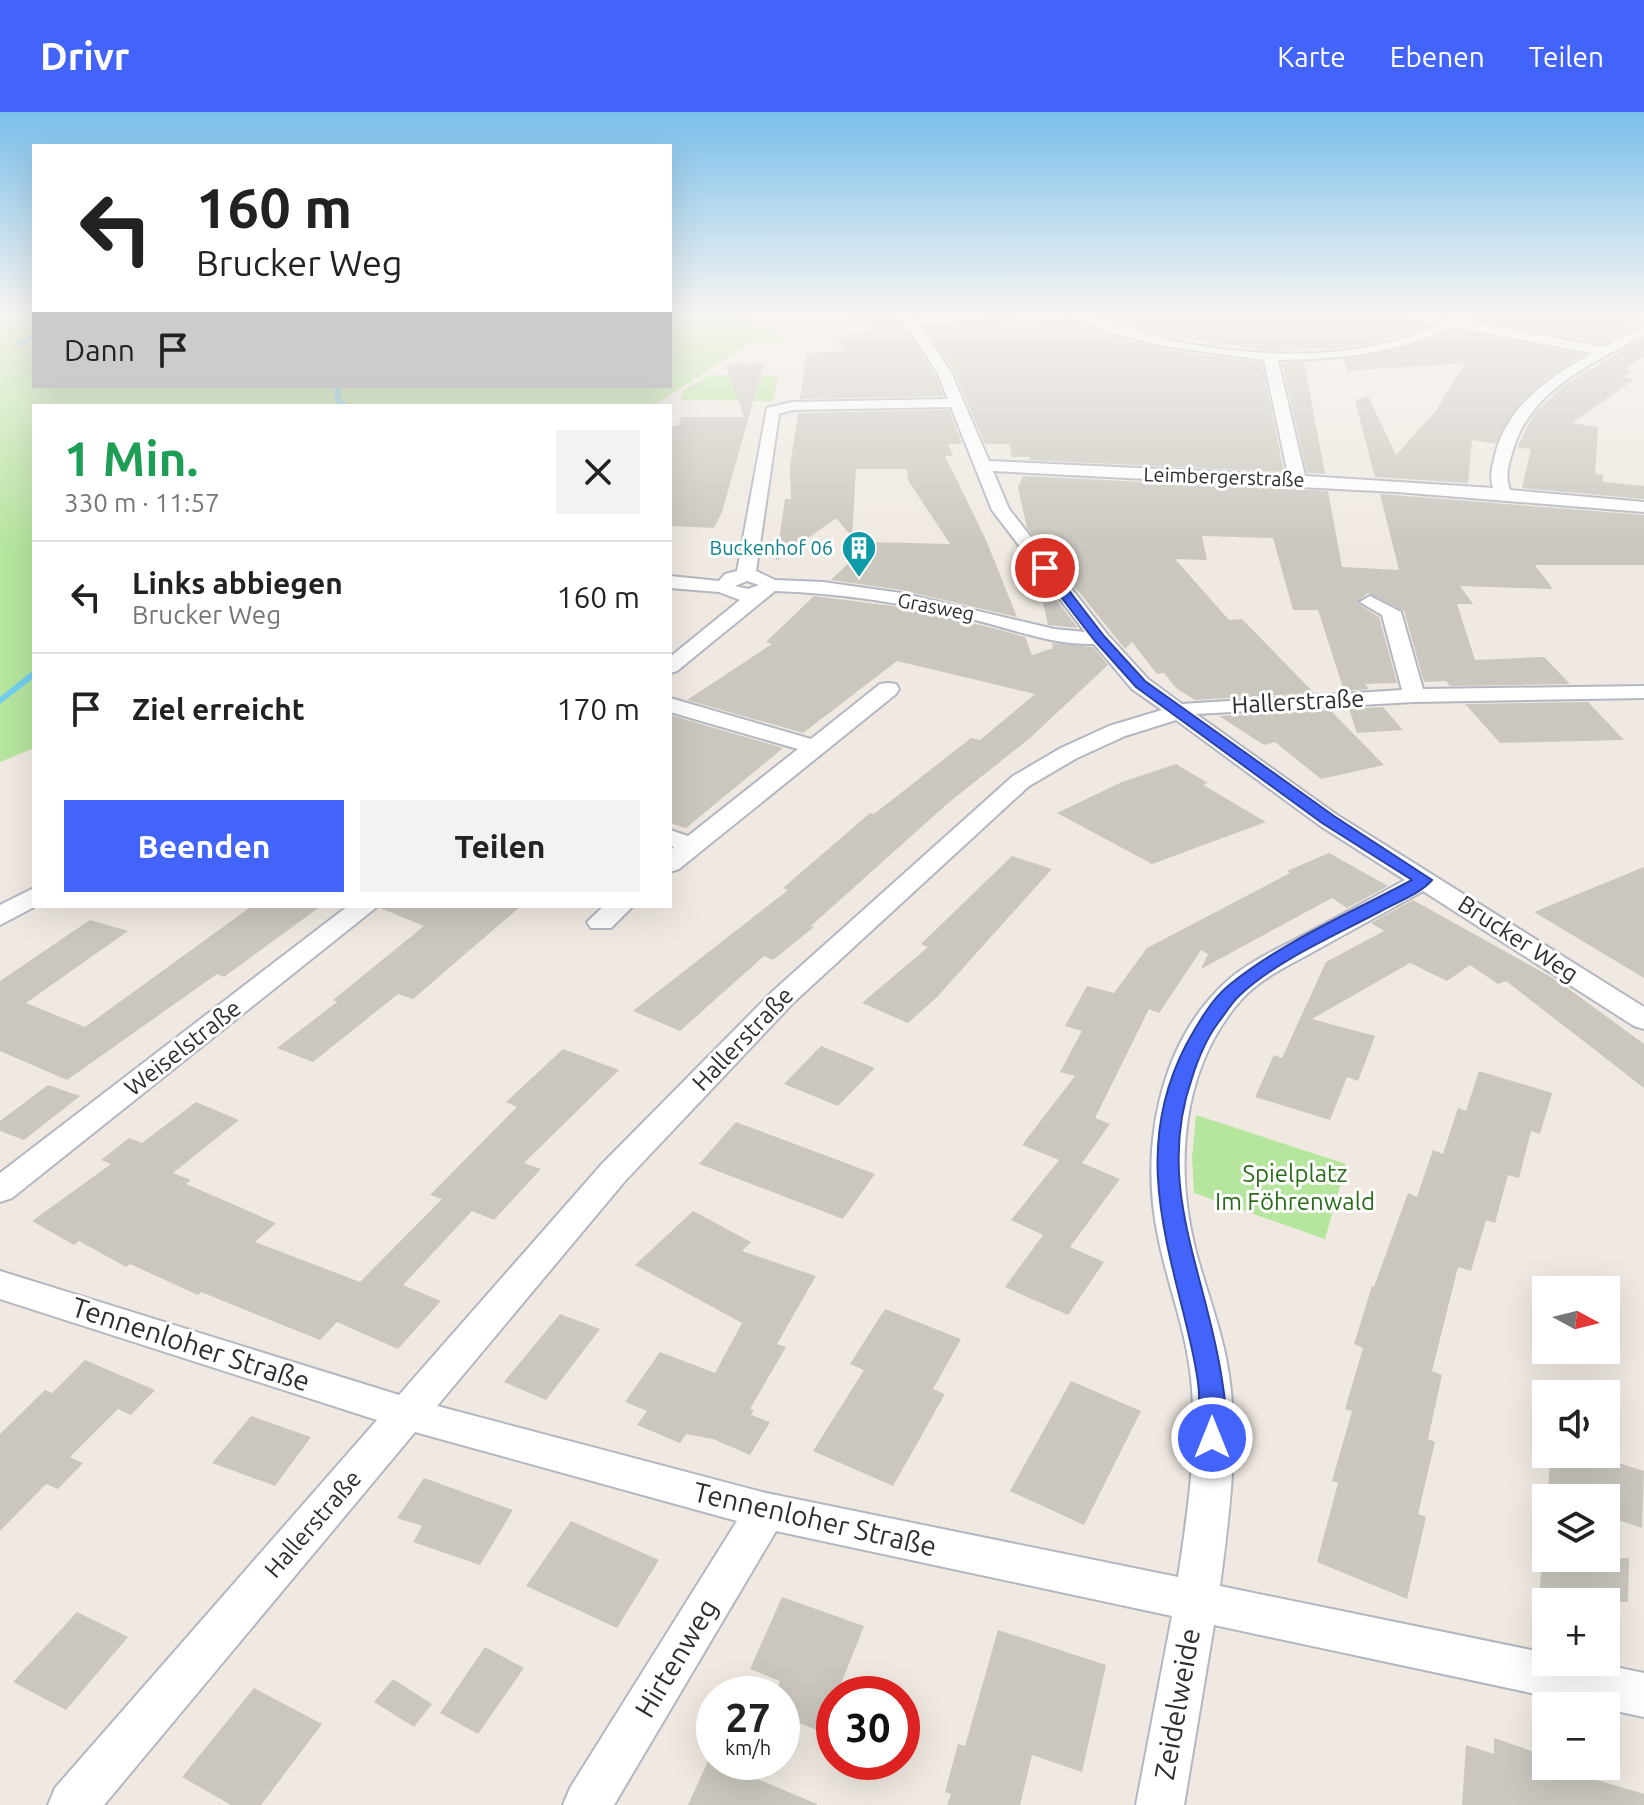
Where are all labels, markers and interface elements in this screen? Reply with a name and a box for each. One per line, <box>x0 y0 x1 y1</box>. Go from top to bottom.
text: Drivr <box>40 35 129 77</box>
text: Karte <box>1277 41 1346 72</box>
text: Ebenen <box>1390 41 1485 72</box>
text: Teilen <box>1529 41 1604 72</box>
icon: left <box>64 176 168 280</box>
text: 160 m <box>196 176 352 239</box>
text: Brucker Weg <box>196 242 402 283</box>
icon: arrive <box>151 328 195 372</box>
text: Dann <box>64 333 135 367</box>
button: close <box>556 430 640 514</box>
text: 1 Min. <box>64 431 198 485</box>
street label: Leimbergerstraße <box>1143 462 1305 491</box>
text: 330 m · 11:57 <box>64 488 220 517</box>
building icon: Buckenhof 06 <box>840 529 878 579</box>
pin <box>1011 534 1079 602</box>
place label: Buckenhof 06 <box>709 536 833 559</box>
icon: arrive <box>1023 546 1067 590</box>
text: Links abbiegen <box>132 566 343 600</box>
icon: left <box>64 575 108 619</box>
text: 160 m <box>556 580 640 614</box>
street label: Grasweg <box>896 588 976 625</box>
text: Brucker Weg <box>132 600 281 629</box>
street label: Hallerstraße <box>1231 685 1365 718</box>
icon: arrive <box>64 687 108 731</box>
text: Ziel erreicht <box>132 692 305 726</box>
text: 170 m <box>556 692 640 726</box>
button: Beenden <box>64 800 344 892</box>
button: Teilen <box>360 800 640 892</box>
street label: Brucker Weg <box>1453 890 1583 987</box>
street label: Hallerstraße <box>687 981 799 1096</box>
street label: Weiselstraße <box>119 994 246 1101</box>
park label: Spielplatz Im Föhrenwald <box>1215 1160 1375 1215</box>
north arrow <box>1532 1276 1620 1364</box>
map controls <box>1532 1276 1620 1780</box>
street label: Tennenloher Straße <box>68 1290 314 1397</box>
button: sound <box>1532 1380 1620 1468</box>
position arrow <box>1170 1396 1254 1480</box>
street label: Hallerstraße <box>259 1465 366 1583</box>
street label: Tennenloher Straße <box>691 1475 940 1562</box>
button: layers <box>1532 1484 1620 1572</box>
button: + <box>1532 1588 1620 1676</box>
street label: Hirtenweg <box>628 1593 723 1723</box>
street label: Zeidelweide <box>1148 1626 1205 1782</box>
speed limit sign: 30 <box>816 1676 920 1780</box>
button: − <box>1532 1692 1620 1780</box>
text: 27 <box>725 1695 771 1740</box>
text: km/h <box>725 1736 771 1759</box>

